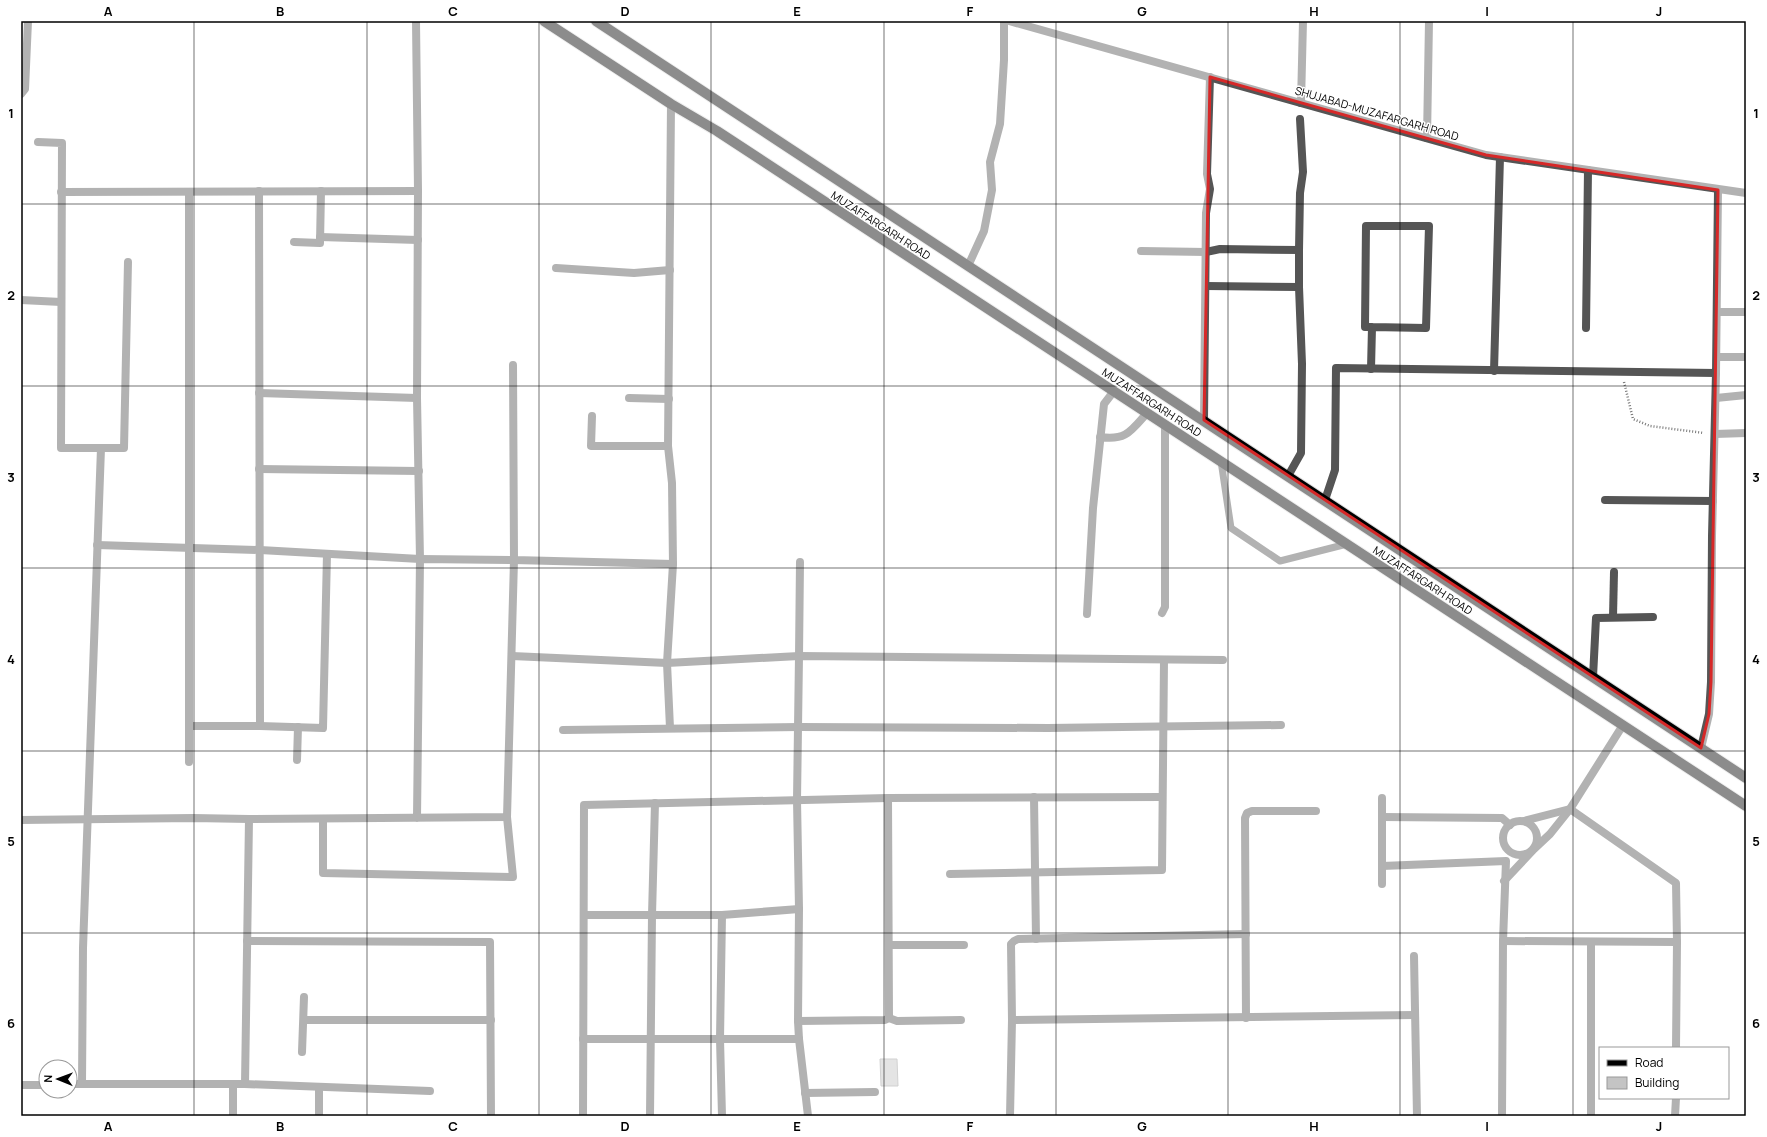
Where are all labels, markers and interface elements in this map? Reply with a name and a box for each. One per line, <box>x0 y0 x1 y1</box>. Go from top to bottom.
text: A <box>104 2 113 20</box>
text: B <box>276 2 284 20</box>
text: C <box>448 2 458 20</box>
text: D <box>620 2 630 20</box>
text: E <box>793 2 801 20</box>
text: F <box>967 2 974 20</box>
text: G <box>1137 2 1147 20</box>
text: H <box>1309 2 1319 20</box>
text: I <box>1485 2 1489 20</box>
text: J <box>1656 2 1662 20</box>
street label: SHUJABAD-MUZAFARGARH ROAD <box>1293 82 1461 144</box>
text: 1 <box>8 104 14 122</box>
text: 1 <box>1753 104 1759 122</box>
street label: MUZAFFARGARH ROAD <box>828 187 934 263</box>
text: 2 <box>7 286 15 304</box>
text: 2 <box>1752 286 1760 304</box>
street label: MUZAFFARGARH ROAD <box>1099 364 1205 440</box>
text: 3 <box>7 468 15 486</box>
text: 3 <box>1752 468 1760 486</box>
street label: MUZAFFARGARH ROAD <box>1370 542 1476 618</box>
text: 4 <box>7 650 15 668</box>
text: 4 <box>1752 650 1760 668</box>
text: 5 <box>7 832 15 850</box>
text: 5 <box>1752 832 1760 850</box>
text: 6 <box>7 1014 15 1032</box>
text: 6 <box>1752 1014 1760 1032</box>
legend <box>1599 1047 1729 1099</box>
text: Road <box>1635 1054 1663 1071</box>
north arrow <box>38 1059 78 1099</box>
text: Building <box>1635 1074 1679 1091</box>
text: N <box>40 1075 55 1083</box>
text: A <box>104 1117 113 1135</box>
text: B <box>276 1117 284 1135</box>
text: C <box>448 1117 458 1135</box>
text: D <box>620 1117 630 1135</box>
text: E <box>793 1117 801 1135</box>
text: F <box>967 1117 974 1135</box>
text: G <box>1137 1117 1147 1135</box>
text: H <box>1309 1117 1319 1135</box>
text: I <box>1485 1117 1489 1135</box>
text: J <box>1656 1117 1662 1135</box>

